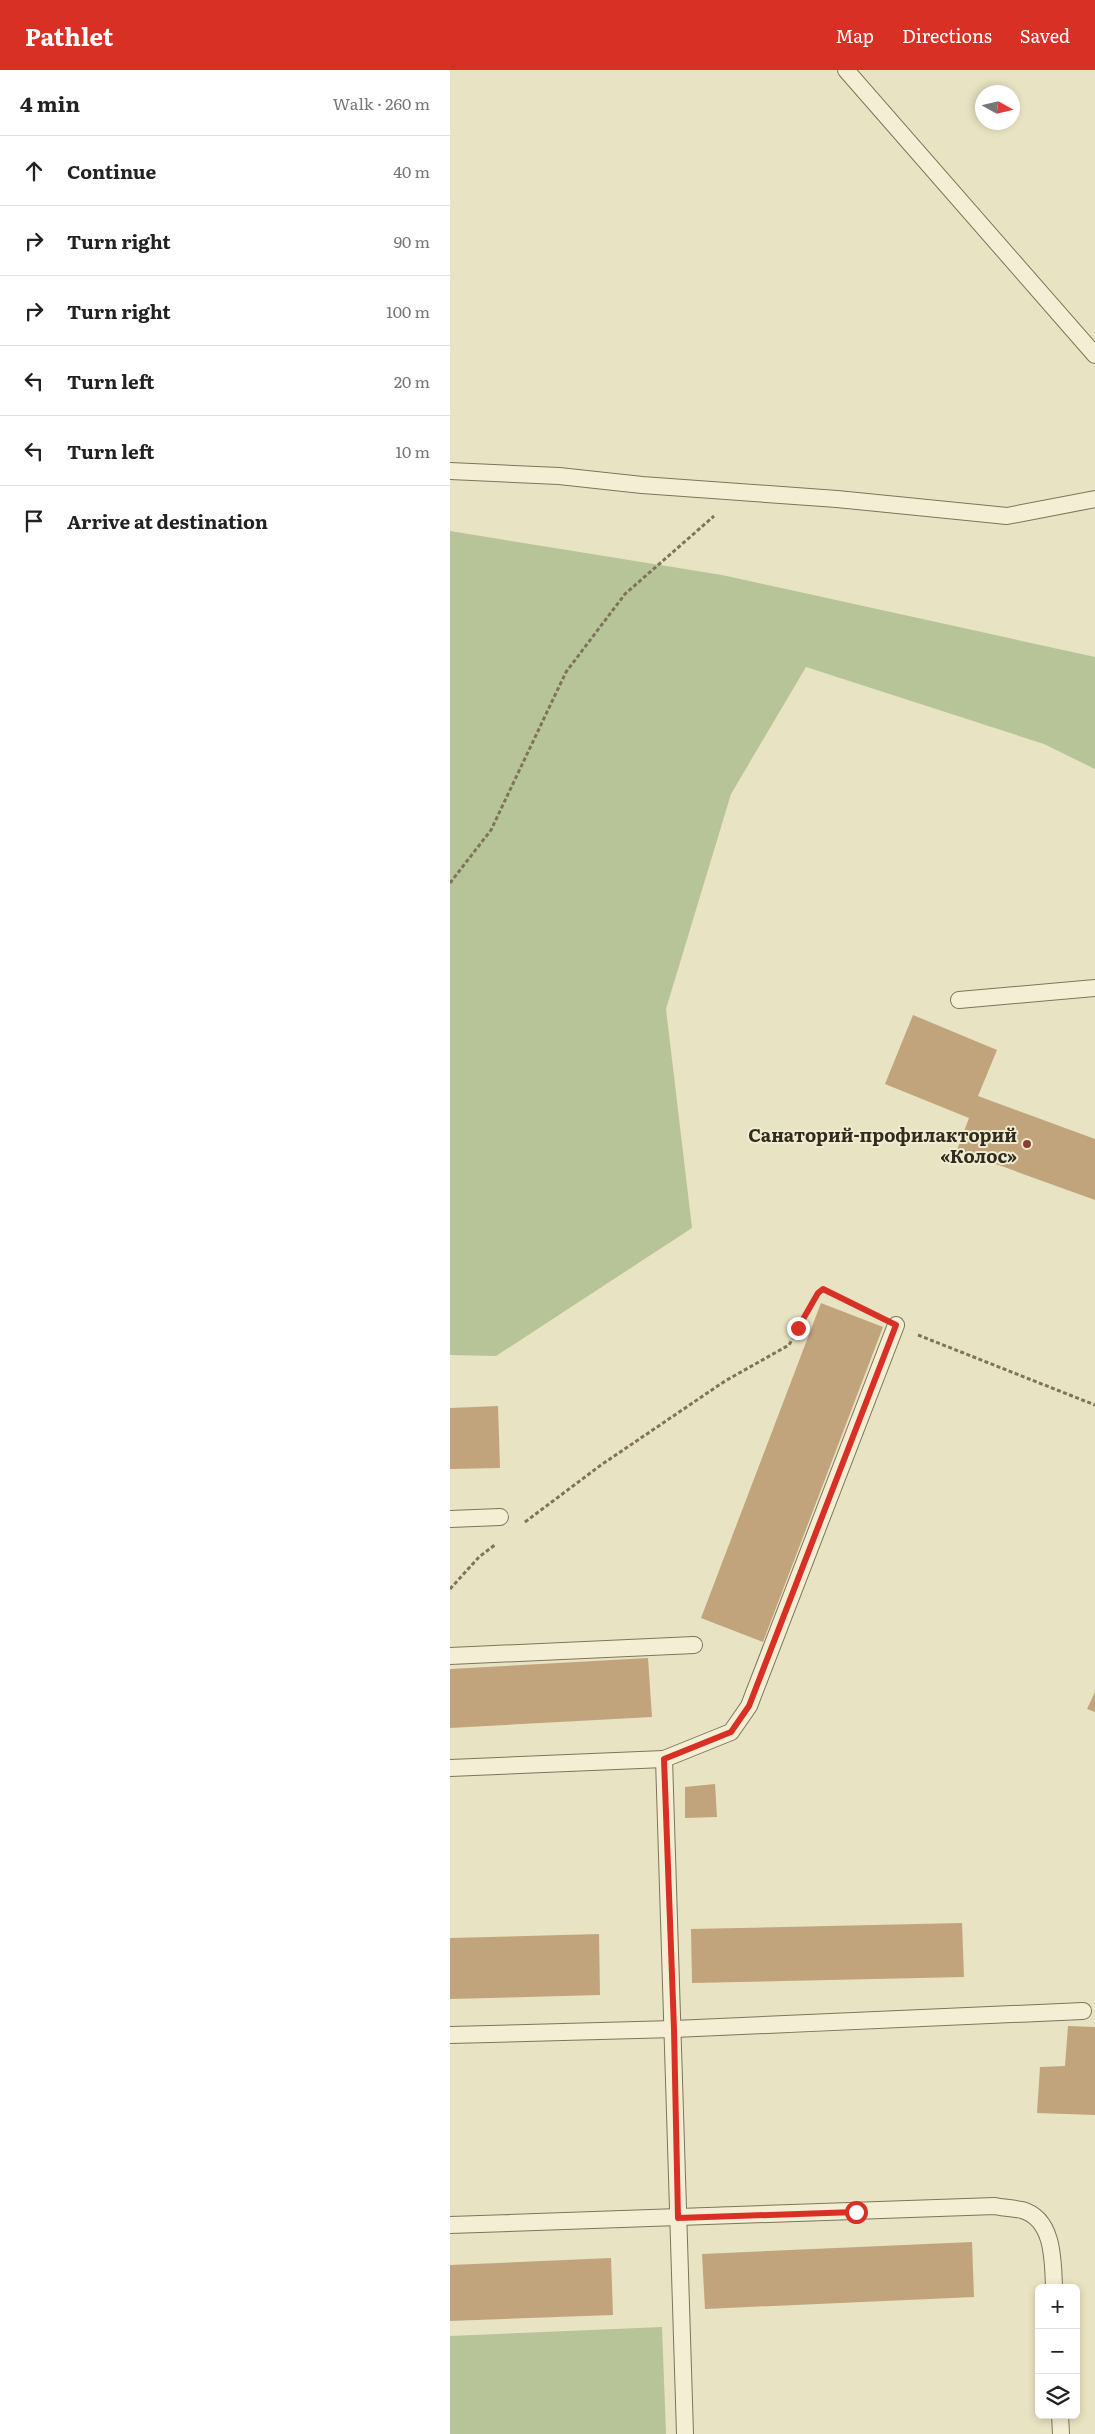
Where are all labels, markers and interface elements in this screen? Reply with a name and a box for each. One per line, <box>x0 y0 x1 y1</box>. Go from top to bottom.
text: Pathlet <box>25 18 113 53</box>
text: Map <box>836 22 874 49</box>
text: Directions <box>902 22 992 49</box>
text: Saved <box>1020 22 1070 49</box>
north arrow <box>975 85 1020 130</box>
text: 4 min <box>20 87 80 118</box>
text: Walk · 260 m <box>333 91 430 115</box>
icon: ahead <box>20 157 48 185</box>
text: Continue <box>67 157 156 185</box>
text: 40 m <box>393 159 430 183</box>
icon: right <box>20 227 48 255</box>
text: Turn right <box>67 227 171 255</box>
text: 90 m <box>394 229 430 253</box>
icon: right <box>20 297 48 325</box>
text: Turn right <box>67 297 171 325</box>
text: 100 m <box>386 299 430 323</box>
icon: left <box>20 367 48 395</box>
text: Turn left <box>67 367 154 395</box>
text: 20 m <box>394 369 430 393</box>
icon: left <box>20 437 48 465</box>
text: Turn left <box>67 437 154 465</box>
text: 10 m <box>396 439 430 463</box>
icon: arrive <box>20 507 48 535</box>
text: Arrive at destination <box>67 507 268 535</box>
place label: Санаторий-профилакторий «Колос» <box>748 1121 1017 1169</box>
marker: Санаторий-профилакторий «Колос» <box>1021 1138 1033 1150</box>
route end <box>787 1317 810 1340</box>
route start <box>845 2201 868 2224</box>
map controls <box>1035 2284 1080 2419</box>
button: + <box>1035 2284 1080 2329</box>
button: − <box>1035 2329 1080 2374</box>
button: layers <box>1035 2374 1080 2419</box>

